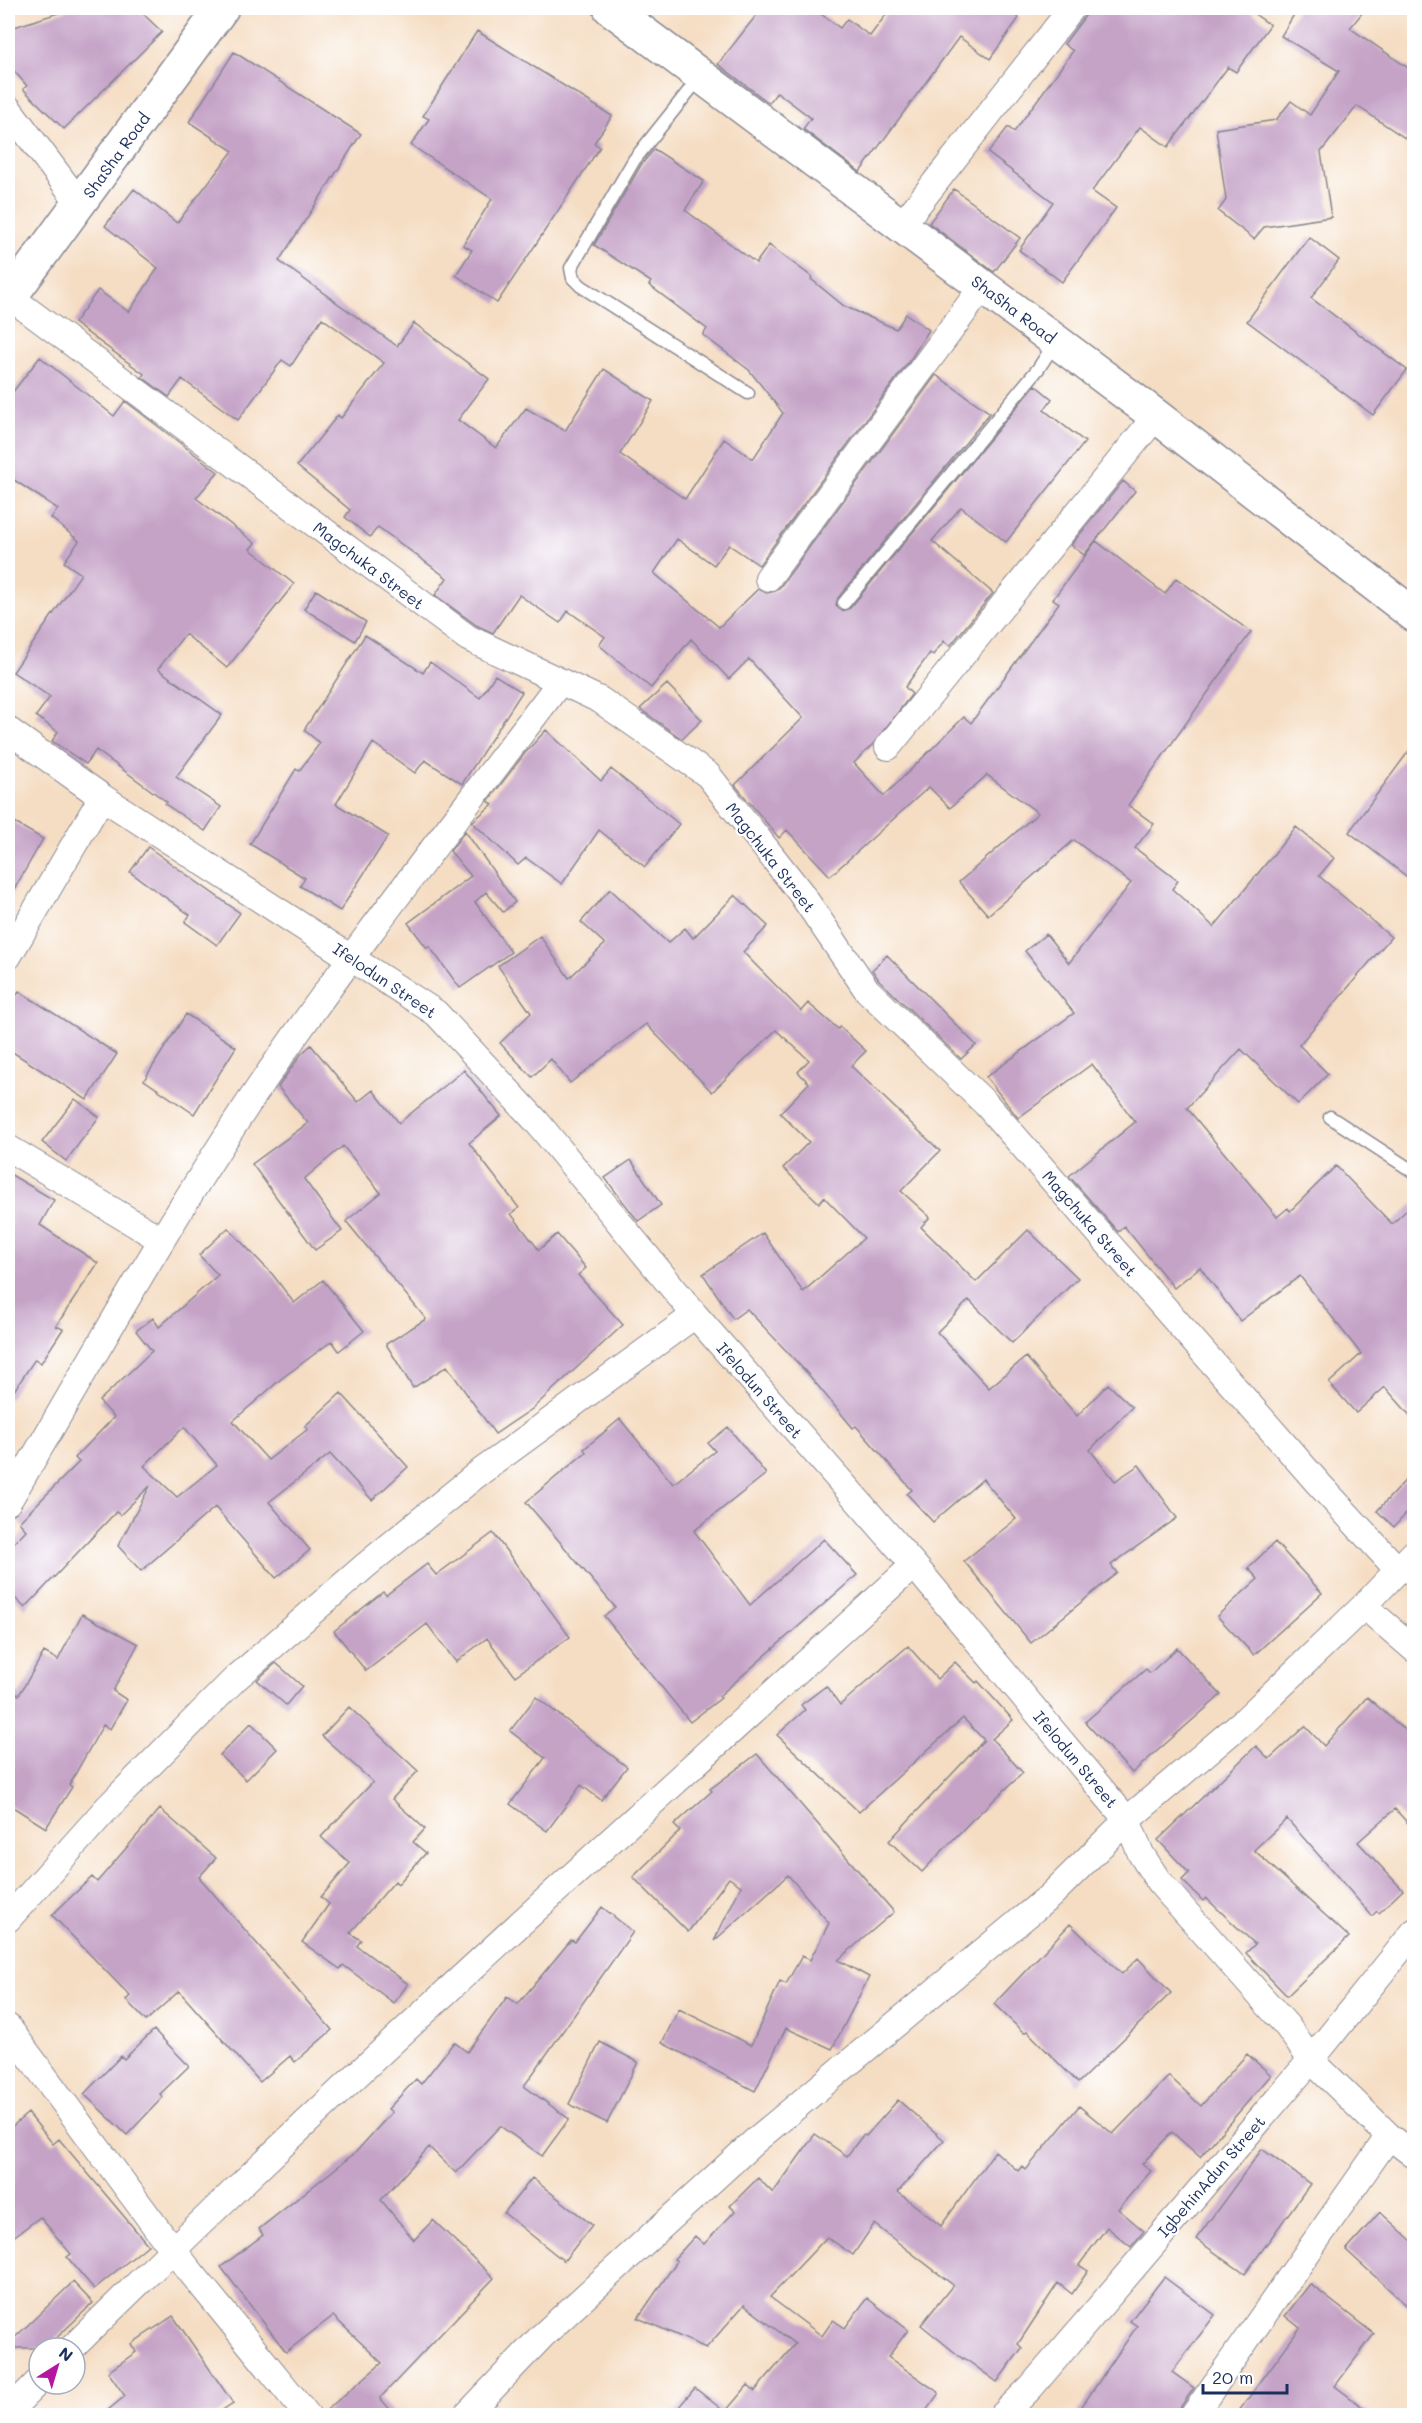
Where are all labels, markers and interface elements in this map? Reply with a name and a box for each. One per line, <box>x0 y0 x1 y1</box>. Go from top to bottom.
street label: ShaSha Road <box>78 108 154 202</box>
street label: ShaSha Road <box>967 270 1061 348</box>
street label: Magchuka Street <box>309 516 429 614</box>
street label: Magchuka Street <box>722 798 820 916</box>
street label: Ifelodun Street <box>329 938 441 1022</box>
street label: Magchuka Street <box>1038 1166 1142 1280</box>
street label: Ifelodun Street <box>713 1338 807 1442</box>
street label: Ifelodun Street <box>1029 1706 1123 1812</box>
street label: IgbehinAdun Street <box>1153 2111 1269 2241</box>
north arrow <box>27 2336 87 2396</box>
text: N <box>55 2342 78 2366</box>
scale bar <box>1203 2357 1287 2395</box>
text: 20 m <box>1212 2365 1253 2389</box>

